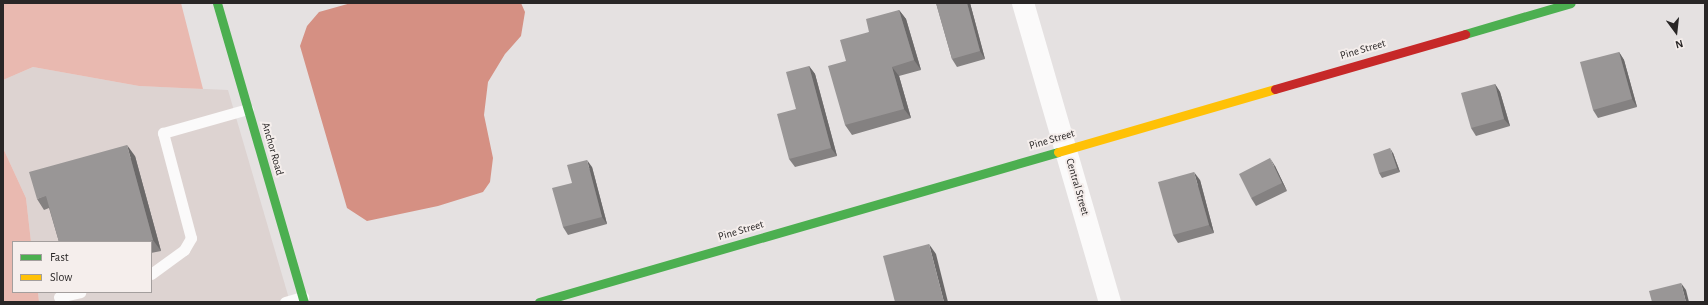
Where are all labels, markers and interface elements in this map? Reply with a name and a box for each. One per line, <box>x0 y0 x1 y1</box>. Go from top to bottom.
north arrow <box>1656 12 1696 52</box>
street label: Pine Street <box>1339 37 1387 63</box>
text: N <box>1674 38 1684 50</box>
street label: Anchor Road <box>258 121 286 177</box>
street label: Pine Street <box>1028 127 1076 153</box>
street label: Central Street <box>1063 157 1091 217</box>
street label: Pine Street <box>717 218 765 244</box>
legend <box>12 241 152 293</box>
text: Fast <box>50 251 69 263</box>
text: Slow <box>50 271 72 283</box>

